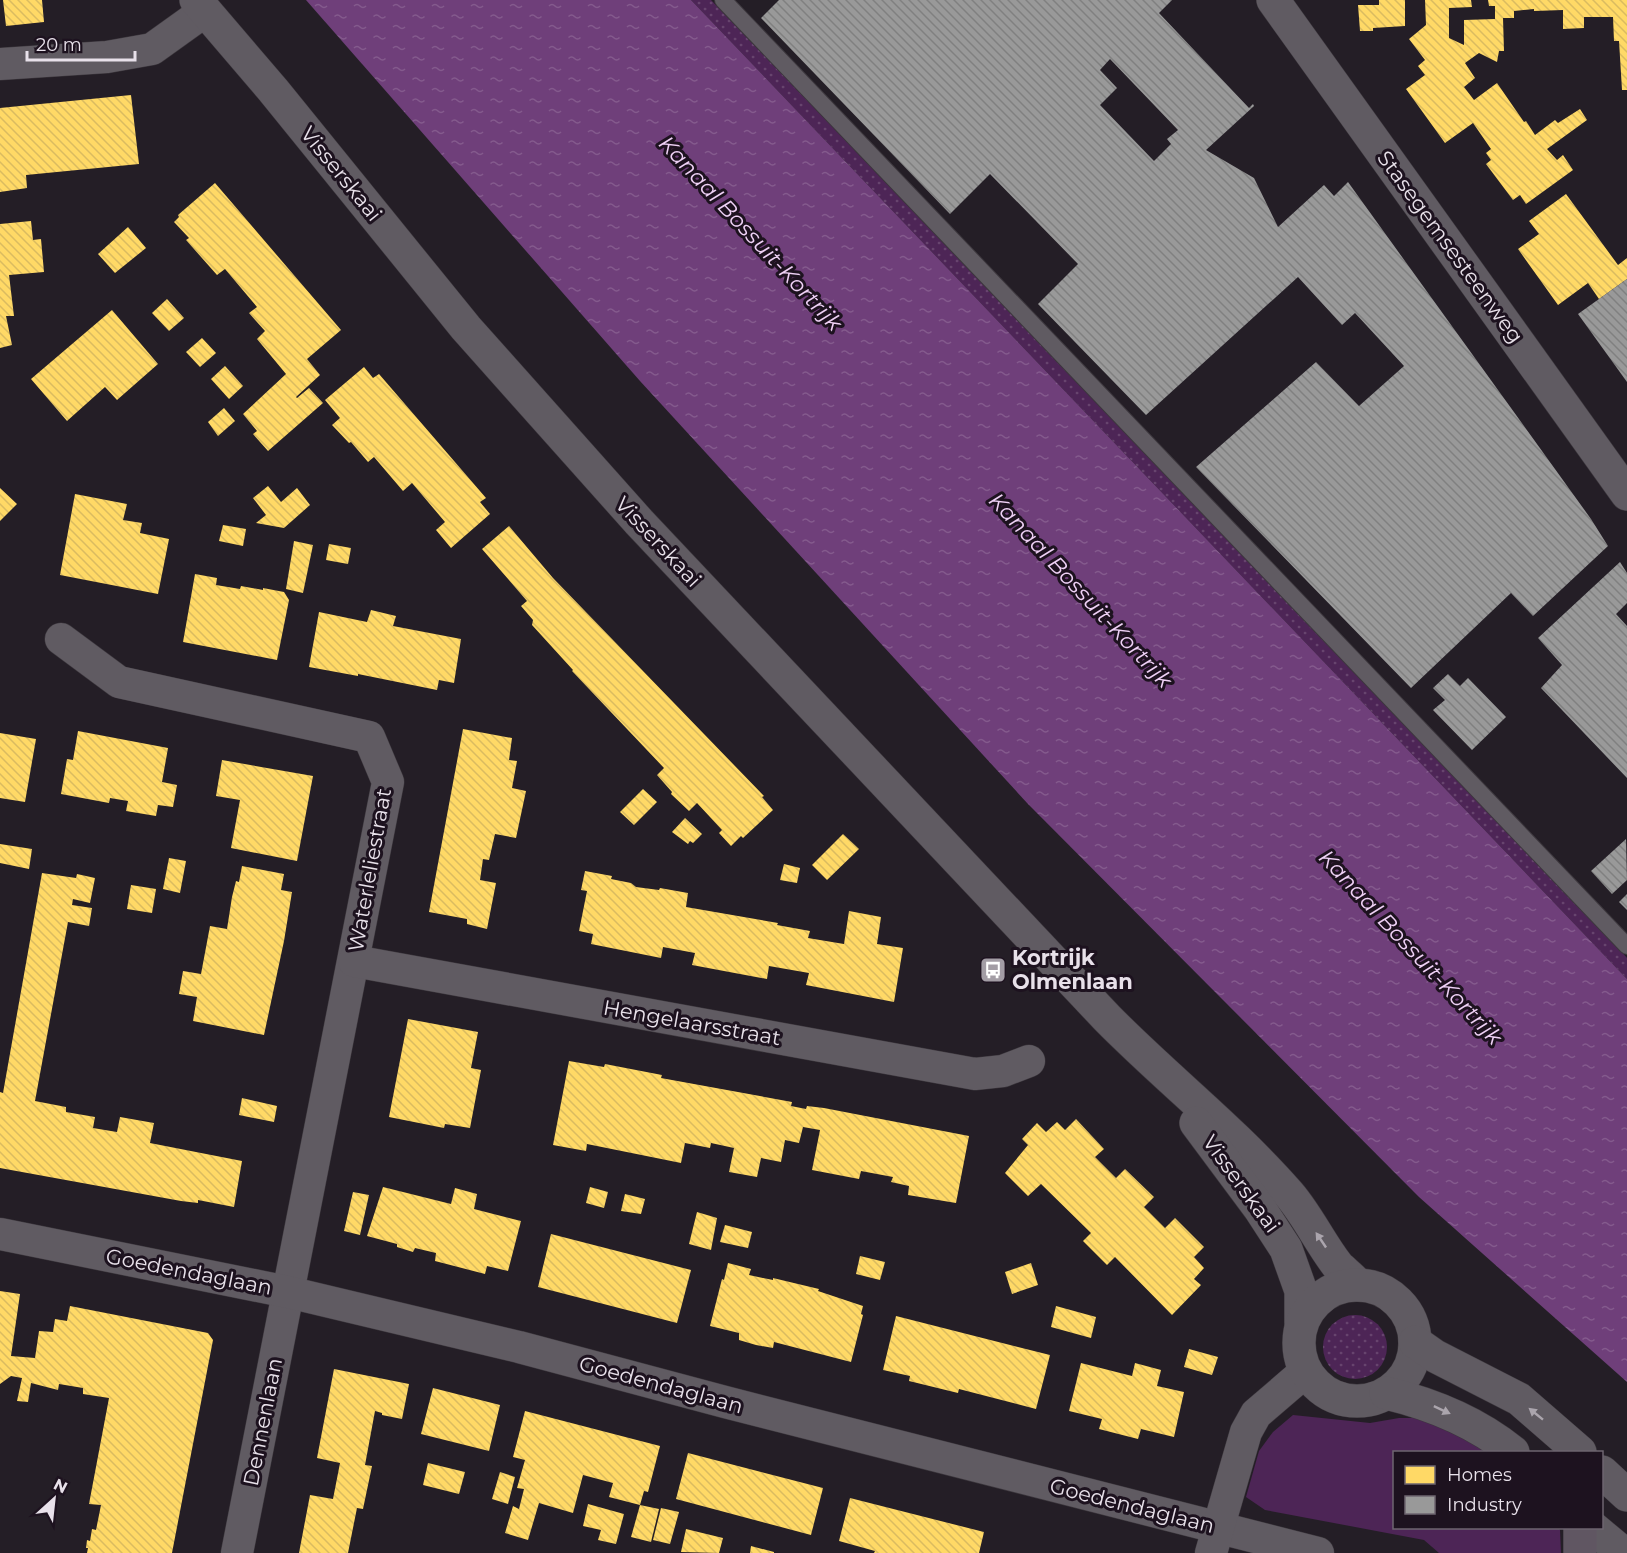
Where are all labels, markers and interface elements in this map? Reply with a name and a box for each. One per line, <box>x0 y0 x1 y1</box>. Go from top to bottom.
scale bar <box>27 24 135 62</box>
text: 20 m <box>36 34 82 56</box>
street label: Visserskaai <box>296 121 387 226</box>
water label: Kanaal Bossuit-Kortrijk <box>653 130 849 337</box>
street label: Stasegemsesteenweg <box>1372 146 1529 348</box>
water label: Kanaal Bossuit-Kortrijk <box>983 487 1179 694</box>
street label: Visserskaai <box>610 491 707 592</box>
street label: Waterleliestraat <box>343 786 396 954</box>
water label: Kanaal Bossuit-Kortrijk <box>1313 844 1509 1051</box>
place label: Kortrijk Olmenlaan <box>1012 945 1133 994</box>
bus stop icon: Kortrijk Olmenlaan <box>978 955 1008 985</box>
street label: Hengelaarsstraat <box>601 995 783 1050</box>
street label: Visserskaai <box>1198 1130 1285 1237</box>
one-way arrow <box>1316 1232 1327 1248</box>
street label: Goedendaglaan <box>104 1243 274 1300</box>
street label: Goedendaglaan <box>576 1351 746 1418</box>
street label: Dennenlaan <box>238 1356 287 1488</box>
one-way arrow <box>1433 1406 1450 1415</box>
one-way arrow <box>1528 1407 1544 1420</box>
legend <box>1393 1451 1603 1529</box>
text: Homes <box>1447 1464 1512 1486</box>
north arrow <box>24 1469 84 1529</box>
street label: Goedendaglaan <box>1047 1473 1217 1538</box>
text: N <box>51 1475 71 1497</box>
text: Industry <box>1447 1494 1522 1516</box>

